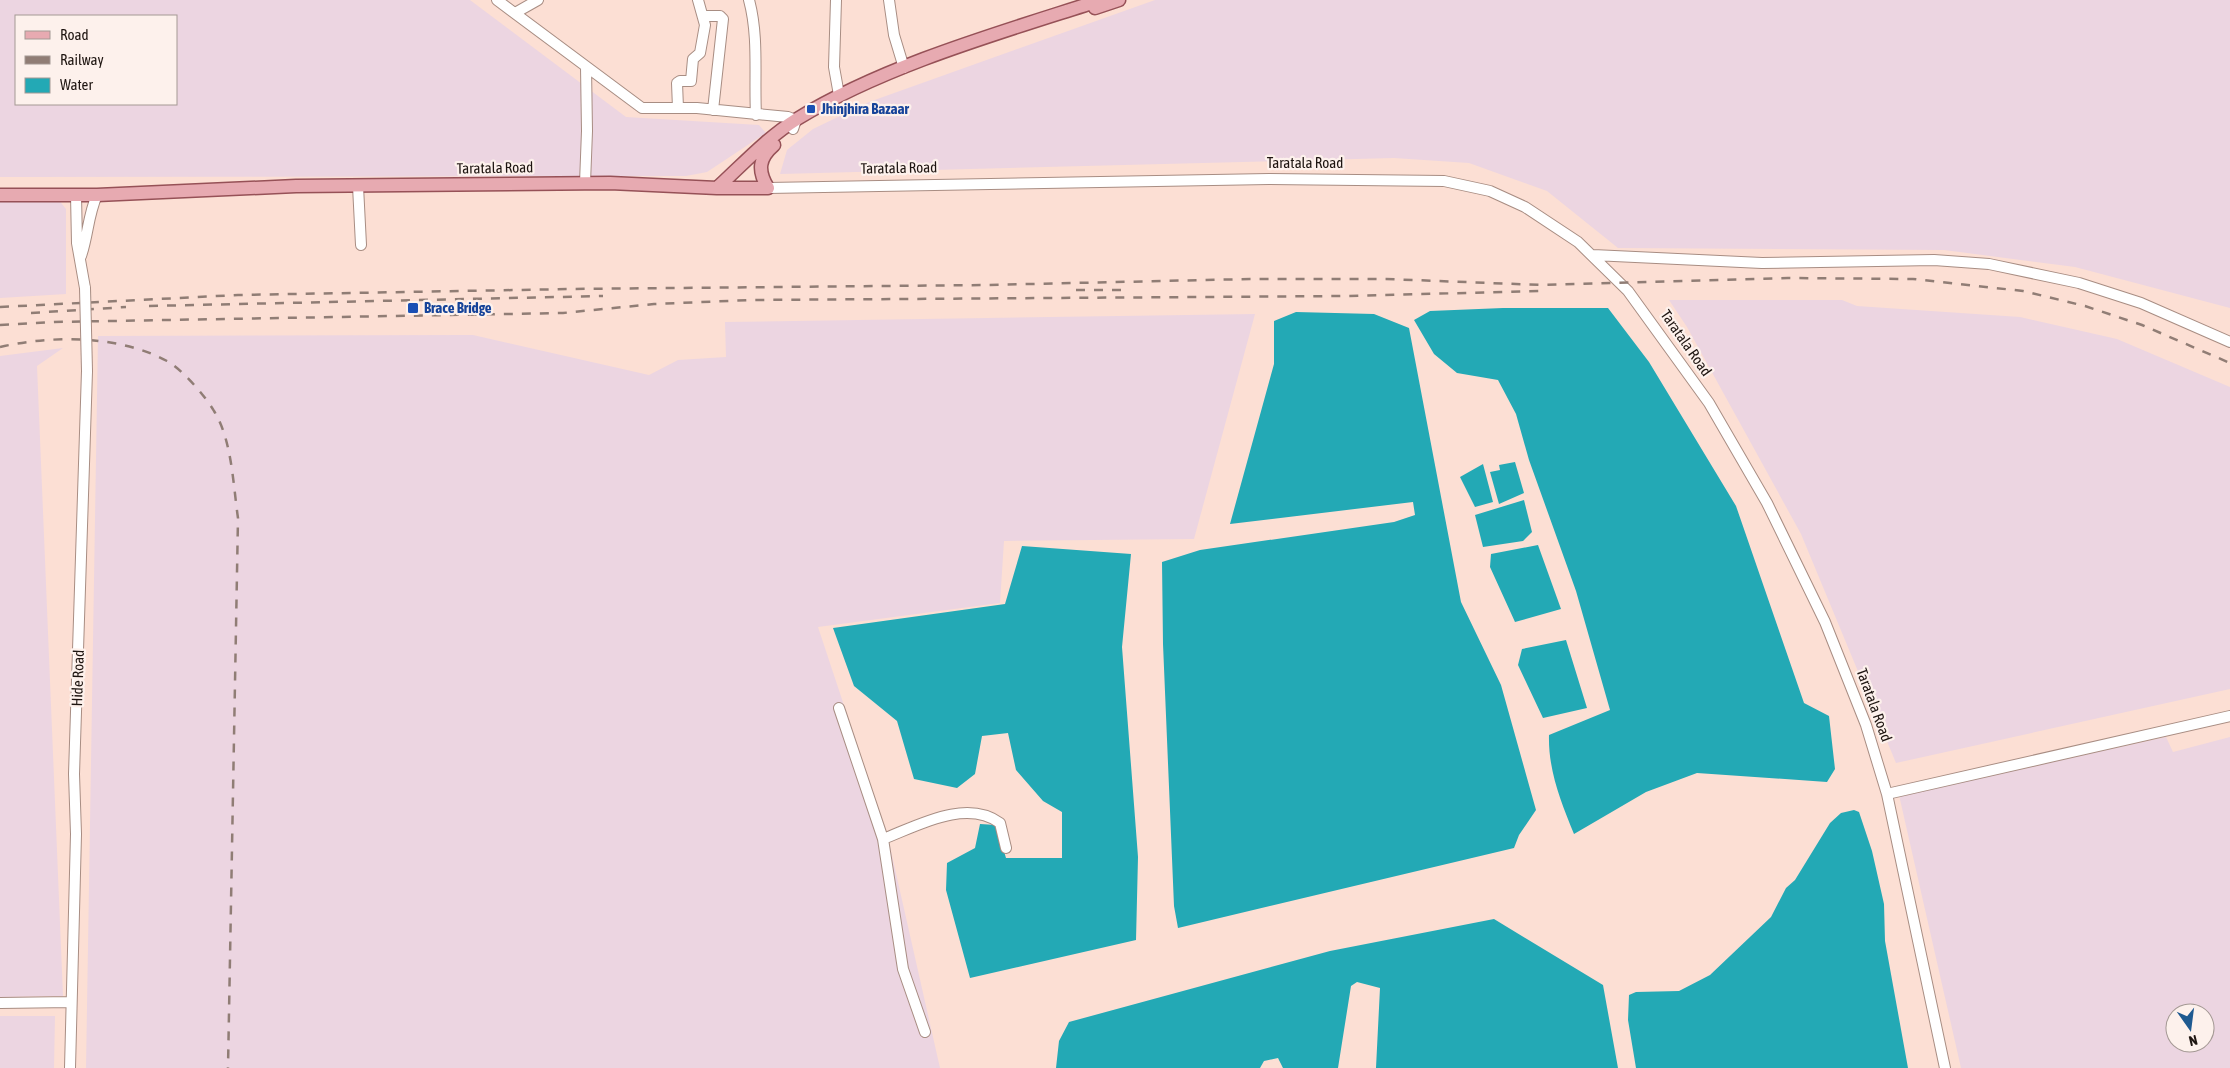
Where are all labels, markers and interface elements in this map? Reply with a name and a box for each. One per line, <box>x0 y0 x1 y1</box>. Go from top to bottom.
legend <box>15 15 178 105</box>
text: Road <box>60 26 89 43</box>
text: Railway <box>60 51 104 68</box>
text: Water <box>60 76 93 93</box>
place label: Jhinjhira Bazaar <box>820 100 910 117</box>
marker: Jhinjhira Bazaar <box>805 103 817 115</box>
street label: Taratala Road <box>1267 154 1343 171</box>
street label: Taratala Road <box>457 158 533 177</box>
street label: Taratala Road <box>861 158 937 177</box>
place label: Brace Bridge <box>424 299 492 316</box>
marker: Brace Bridge <box>406 301 420 315</box>
street label: Taratala Road <box>1657 306 1715 379</box>
street label: Hide Road <box>68 649 87 707</box>
street label: Taratala Road <box>1853 666 1896 744</box>
north arrow <box>2165 1003 2215 1053</box>
text: N <box>2187 1032 2199 1049</box>

